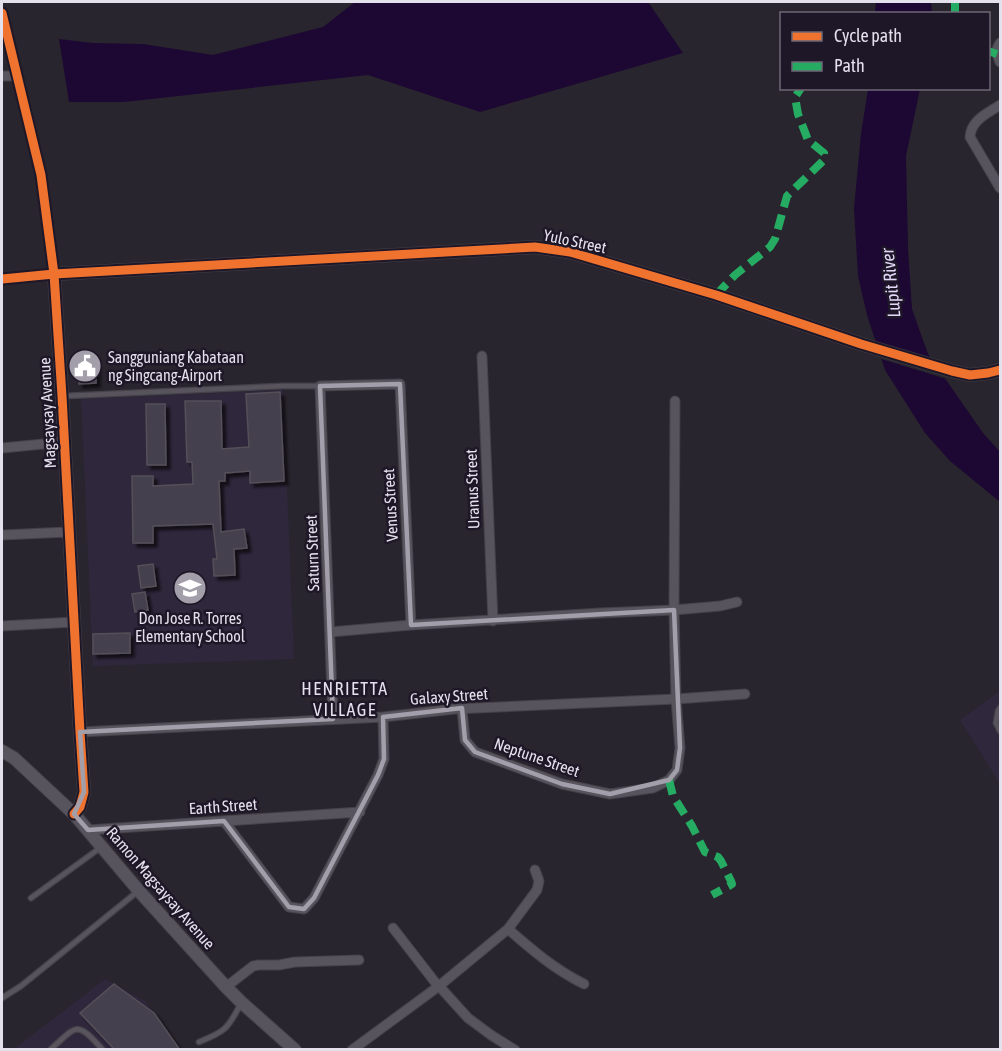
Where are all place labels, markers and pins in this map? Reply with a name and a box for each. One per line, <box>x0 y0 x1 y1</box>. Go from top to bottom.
public building icon: Sangguniang Kabataan ng Singcang-Airport <box>67 348 103 384</box>
place label: Sangguniang Kabataan ng Singcang-Airport <box>108 348 244 385</box>
school or university icon: Don Jose R. Torres Elementary School <box>172 570 208 606</box>
place label: Don Jose R. Torres Elementary School <box>135 609 246 646</box>

